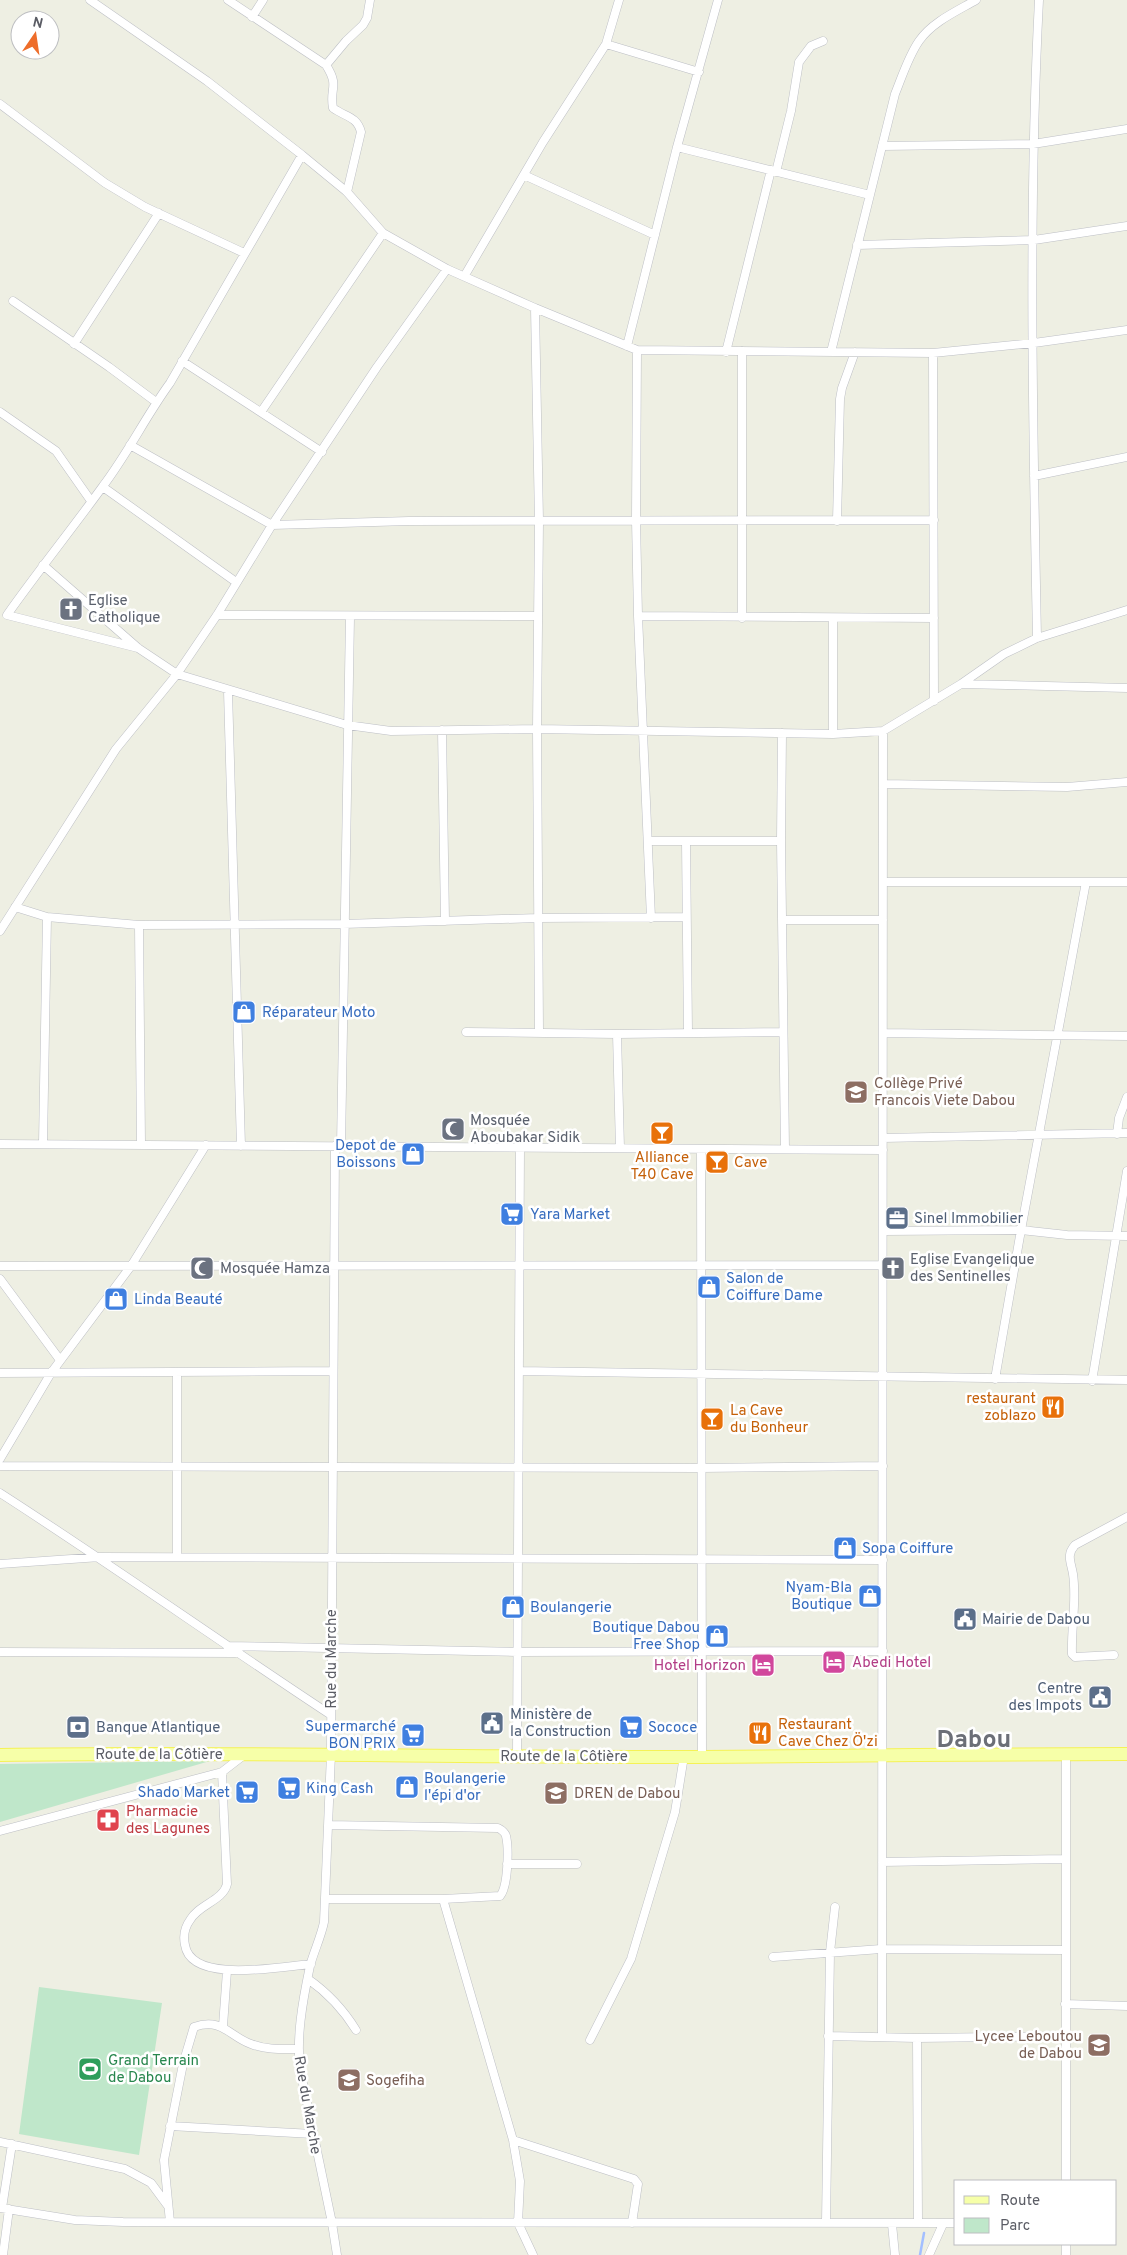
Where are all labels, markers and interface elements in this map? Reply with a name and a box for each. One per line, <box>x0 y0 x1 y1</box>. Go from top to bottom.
north arrow <box>10 10 60 60</box>
text: N <box>31 14 44 33</box>
place label: Eglise Catholique <box>88 592 160 628</box>
church icon: Eglise Catholique <box>58 596 84 622</box>
shop icon: Réparateur Moto <box>231 999 257 1025</box>
place label: Réparateur Moto <box>262 1004 375 1023</box>
place label: Collège Privé Francois Viete Dabou <box>874 1075 1015 1111</box>
school or university icon: Collège Privé Francois Viete Dabou <box>843 1079 869 1105</box>
place label: Mosquée Aboubakar Sidik <box>470 1112 580 1148</box>
mosque icon: Mosquée Aboubakar Sidik <box>440 1116 466 1142</box>
bar icon: Alliance T40 Cave <box>649 1120 675 1146</box>
place label: Depot de Boissons <box>335 1137 396 1173</box>
shop icon: Depot de Boissons <box>400 1141 426 1167</box>
place label: Alliance T40 Cave <box>631 1149 693 1185</box>
bar icon: Cave <box>704 1149 730 1175</box>
place label: Cave <box>734 1154 767 1173</box>
supermarket icon: Yara Market <box>499 1201 525 1227</box>
office icon: Sinel Immobilier <box>884 1205 910 1231</box>
place label: Yara Market <box>530 1206 610 1225</box>
place label: Sinel Immobilier <box>914 1210 1024 1229</box>
place label: Eglise Evangelique des Sentinelles <box>910 1251 1035 1287</box>
mosque icon: Mosquée Hamza <box>189 1255 215 1281</box>
church icon: Eglise Evangelique des Sentinelles <box>880 1255 906 1281</box>
place label: Mosquée Hamza <box>220 1260 330 1279</box>
place label: Salon de Coiffure Dame <box>726 1270 823 1306</box>
shop icon: Salon de Coiffure Dame <box>696 1274 722 1300</box>
shop icon: Linda Beauté <box>103 1286 129 1312</box>
place label: Linda Beauté <box>134 1291 223 1310</box>
place label: restaurant zoblazo <box>966 1390 1036 1426</box>
restaurant icon: restaurant zoblazo <box>1040 1394 1066 1420</box>
place label: La Cave du Bonheur <box>730 1402 808 1438</box>
bar icon: La Cave du Bonheur <box>699 1406 725 1432</box>
shop icon: Sopa Coiffure <box>832 1535 858 1561</box>
place label: Sopa Coiffure <box>862 1540 953 1559</box>
place label: Nyam-Bla Boutique <box>785 1579 852 1615</box>
shop icon: Nyam-Bla Boutique <box>857 1583 883 1609</box>
shop icon: Boulangerie <box>500 1594 526 1620</box>
place label: Boulangerie <box>530 1599 612 1618</box>
public building icon: Mairie de Dabou <box>952 1606 978 1632</box>
street label: Rue du Marche <box>323 1609 342 1709</box>
place label: Mairie de Dabou <box>982 1611 1090 1630</box>
place label: Boutique Dabou Free Shop <box>592 1619 700 1655</box>
shop icon: Boutique Dabou Free Shop <box>704 1623 730 1649</box>
hotel icon: Abedi Hotel <box>821 1649 847 1675</box>
hotel icon: Hotel Horizon <box>750 1652 776 1678</box>
place label: Abedi Hotel <box>852 1654 931 1673</box>
place label: Hotel Horizon <box>654 1657 746 1676</box>
place label: Centre des Impots <box>1008 1680 1082 1716</box>
public building icon: Centre des Impots <box>1087 1684 1113 1710</box>
place label: Ministère de la Construction <box>510 1706 611 1742</box>
public building icon: Ministère de la Construction <box>479 1710 505 1736</box>
bank icon: Banque Atlantique <box>65 1714 91 1740</box>
supermarket icon: Sococe <box>618 1714 644 1740</box>
place label: Restaurant Cave Chez Ö'zi <box>778 1716 878 1752</box>
place label: Supermarché BON PRIX <box>305 1718 396 1754</box>
place label: Banque Atlantique <box>96 1719 220 1738</box>
place label: Sococe <box>648 1719 697 1738</box>
restaurant icon: Restaurant Cave Chez Ö'zi <box>747 1720 773 1746</box>
supermarket icon: Supermarché BON PRIX <box>400 1722 426 1748</box>
district label: Dabou <box>937 1725 1011 1757</box>
street label: Route de la Côtière <box>95 1746 223 1765</box>
street label: Route de la Côtière <box>500 1748 628 1767</box>
place label: Boulangerie l'épi d'or <box>424 1770 506 1806</box>
shop icon: Boulangerie l'épi d'or <box>394 1774 420 1800</box>
supermarket icon: King Cash <box>276 1775 302 1801</box>
supermarket icon: Shado Market <box>234 1779 260 1805</box>
place label: King Cash <box>306 1780 373 1799</box>
school or university icon: DREN de Dabou <box>543 1780 569 1806</box>
place label: Shado Market <box>137 1784 230 1803</box>
place label: DREN de Dabou <box>574 1785 681 1804</box>
place label: Pharmacie des Lagunes <box>126 1803 210 1839</box>
pharmacy icon: Pharmacie des Lagunes <box>95 1807 121 1833</box>
place label: Lycee Leboutou de Dabou <box>975 2028 1082 2064</box>
school or university icon: Lycee Leboutou de Dabou <box>1086 2032 1112 2058</box>
place label: Grand Terrain de Dabou <box>108 2052 199 2088</box>
street label: Rue du Marche <box>289 2055 325 2156</box>
sports icon: Grand Terrain de Dabou <box>77 2056 103 2082</box>
school or university icon: Sogefiha <box>336 2067 362 2093</box>
place label: Sogefiha <box>366 2072 425 2091</box>
legend <box>954 2180 1117 2245</box>
text: Route <box>1000 2192 1040 2211</box>
text: Parc <box>1000 2217 1030 2236</box>

